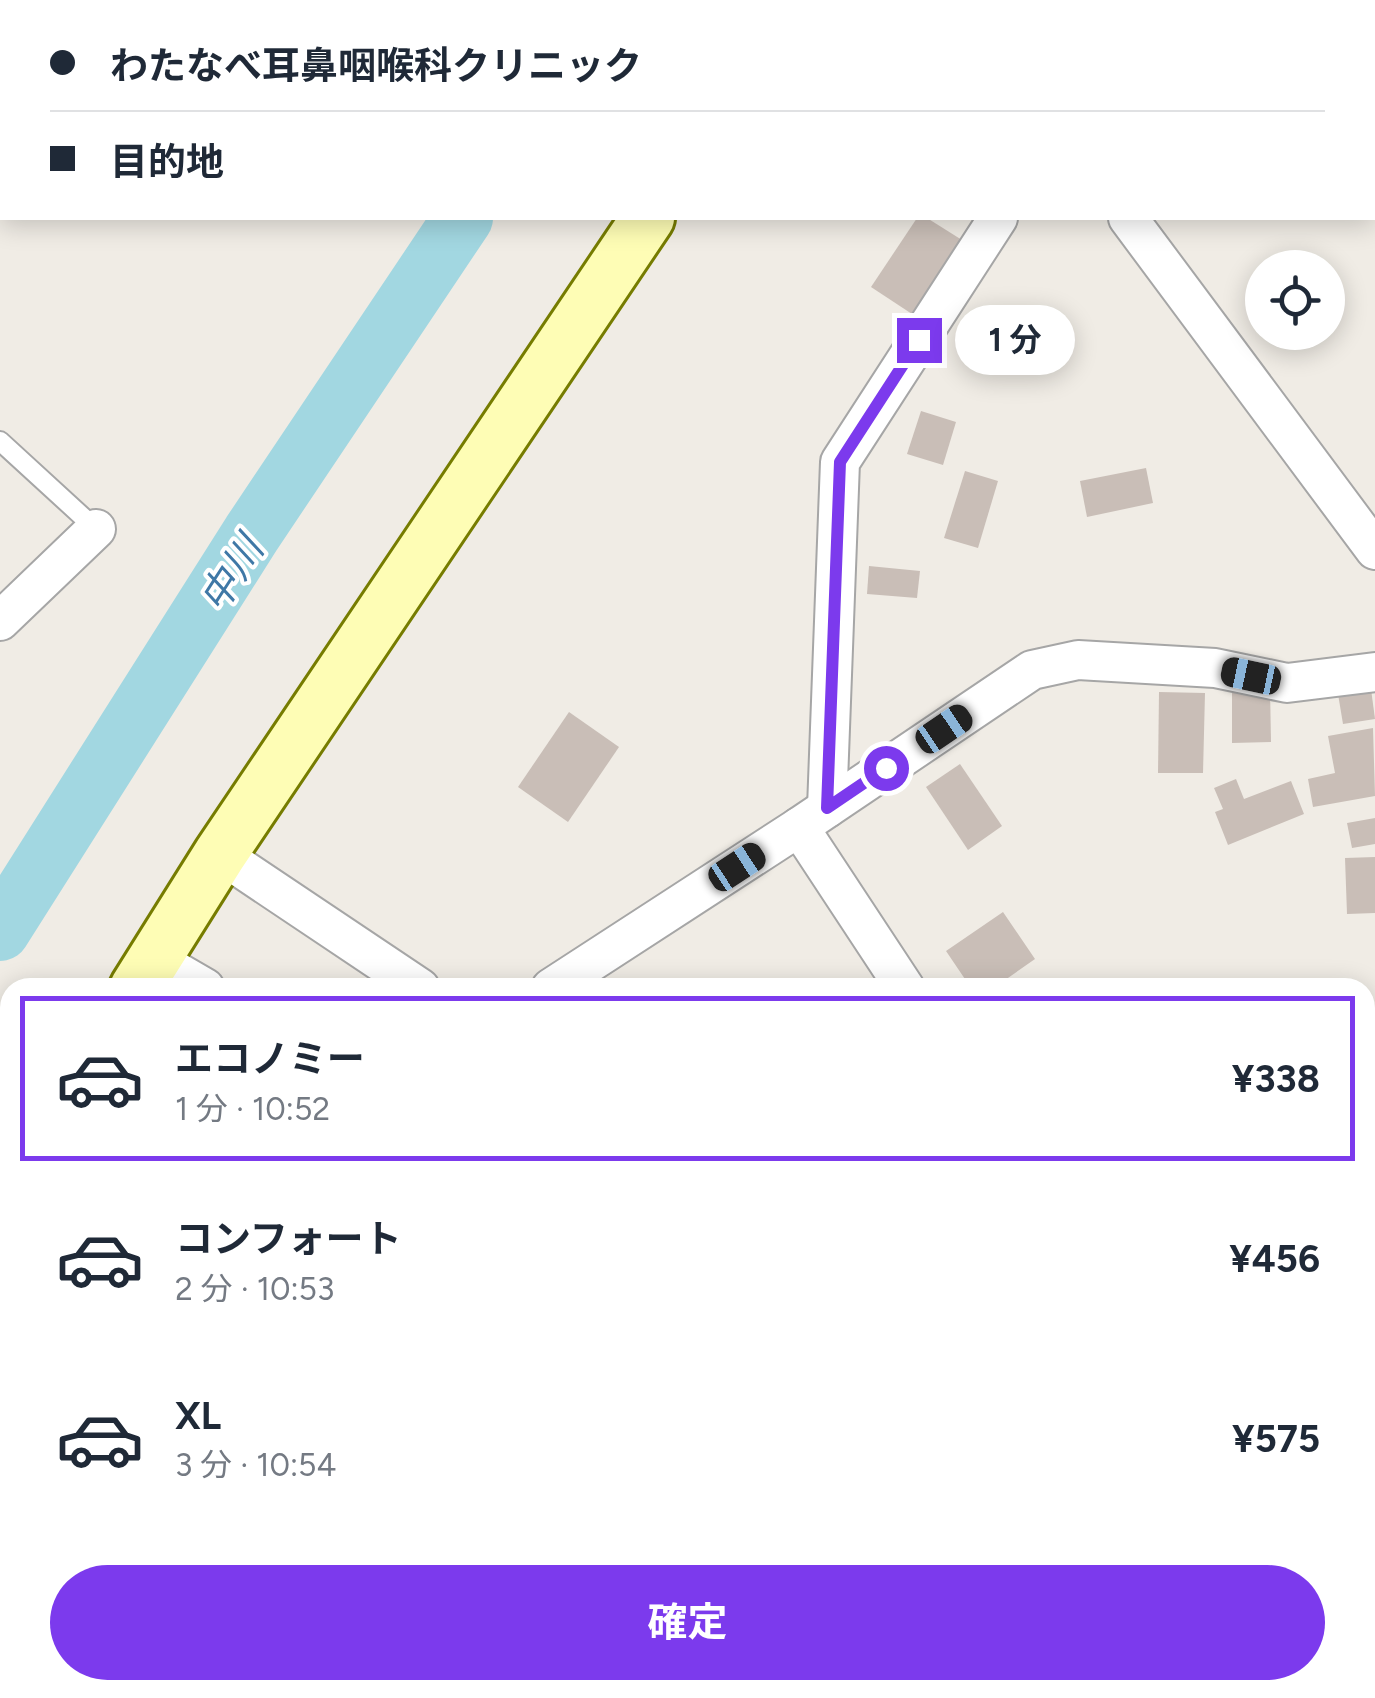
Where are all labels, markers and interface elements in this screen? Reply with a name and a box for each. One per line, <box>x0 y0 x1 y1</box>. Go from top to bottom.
text: わたなべ耳鼻咽喉科クリニック <box>110 43 642 89</box>
text: 目的地 <box>110 139 224 185</box>
map controls <box>1245 250 1345 350</box>
button: locate <box>1245 250 1345 350</box>
callout: 1 分 <box>954 305 1074 375</box>
route end <box>897 318 942 363</box>
text: 1 分 <box>988 321 1042 359</box>
water label: 中川 <box>189 524 275 621</box>
car <box>1219 655 1283 697</box>
car <box>911 700 977 758</box>
route start <box>864 746 909 791</box>
car <box>704 838 770 896</box>
icon: car <box>55 1034 145 1124</box>
text: エコノミー <box>175 1036 365 1082</box>
text: ¥338 <box>1232 1056 1320 1102</box>
text: 1 分 · 10:52 <box>175 1090 330 1128</box>
icon: car <box>55 1214 145 1304</box>
text: コンフォート <box>175 1216 402 1262</box>
text: ¥456 <box>1229 1236 1320 1282</box>
text: 2 分 · 10:53 <box>175 1270 334 1308</box>
text: XL <box>175 1393 221 1439</box>
icon: car <box>55 1394 145 1484</box>
text: ¥575 <box>1232 1416 1320 1462</box>
text: 3 分 · 10:54 <box>175 1446 336 1484</box>
button: 確定 <box>50 1565 1325 1680</box>

